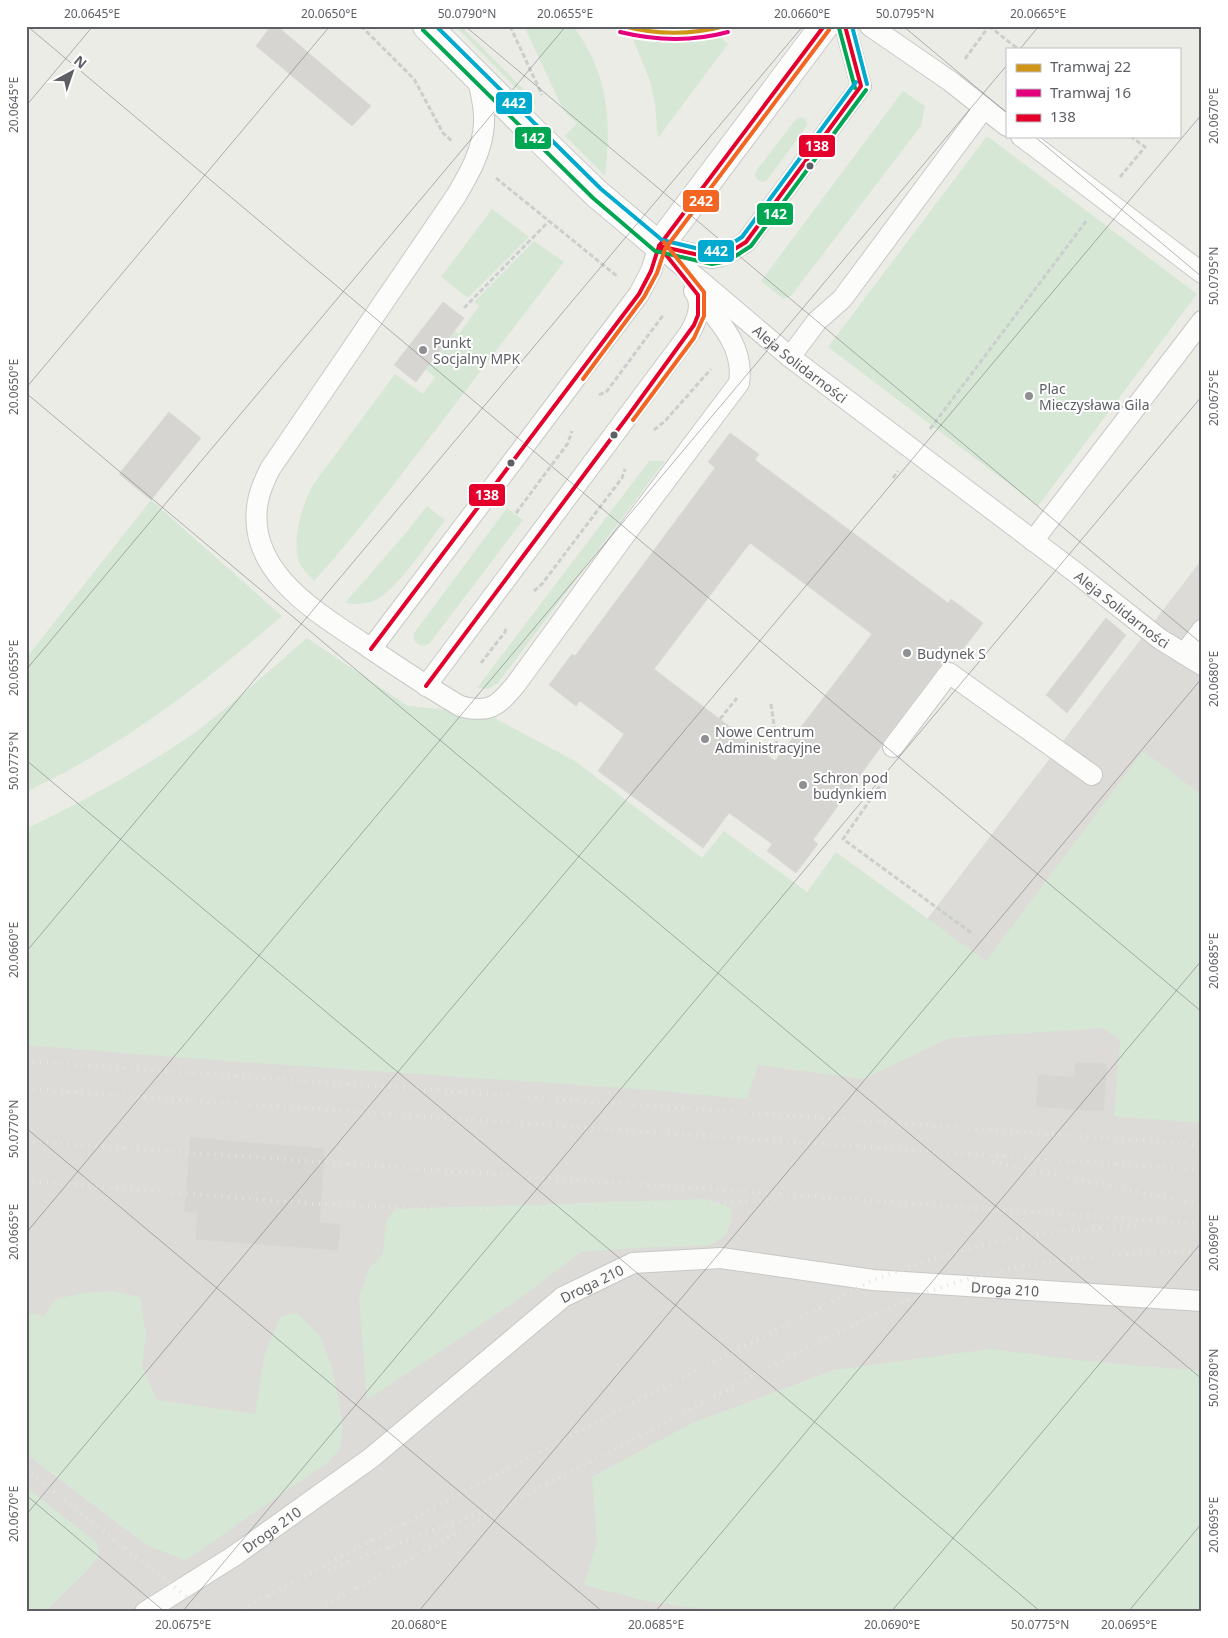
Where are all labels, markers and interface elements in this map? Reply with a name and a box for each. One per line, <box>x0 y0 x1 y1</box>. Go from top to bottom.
text: 20.0645°E <box>64 5 120 22</box>
text: 20.0650°E <box>301 5 357 22</box>
text: 50.0790°N <box>438 5 496 22</box>
text: 20.0655°E <box>537 5 593 22</box>
text: 20.0660°E <box>774 5 830 22</box>
text: 50.0795°N <box>876 5 934 22</box>
text: 20.0665°E <box>1010 5 1066 22</box>
north arrow <box>48 48 98 98</box>
legend <box>1006 48 1180 138</box>
text: N <box>70 51 91 73</box>
text: Tramwaj 22 <box>1050 56 1131 76</box>
text: 20.0645°E <box>5 77 22 133</box>
text: Tramwaj 16 <box>1050 82 1131 102</box>
text: 20.0670°E <box>1205 88 1222 144</box>
line badge: 442 <box>495 91 533 115</box>
text: 442 <box>502 93 526 112</box>
text: 138 <box>1050 106 1076 126</box>
line badge: 142 <box>514 126 552 150</box>
text: 142 <box>521 128 545 147</box>
line badge: 138 <box>798 134 836 158</box>
text: 138 <box>805 136 829 155</box>
unlabelled marker <box>805 161 815 171</box>
line badge: 242 <box>682 189 720 213</box>
text: 242 <box>689 191 713 210</box>
line badge: 142 <box>756 202 794 226</box>
text: 142 <box>763 204 787 223</box>
line badge: 442 <box>697 239 735 263</box>
text: 442 <box>704 241 728 260</box>
text: 50.0795°N <box>1205 247 1222 305</box>
street label: Aleja Solidarności <box>749 320 852 407</box>
place label: Punkt Socjalny MPK <box>433 333 521 368</box>
marker: Punkt Socjalny MPK <box>417 344 429 356</box>
text: 20.0650°E <box>5 359 22 415</box>
text: 20.0675°E <box>1205 370 1222 426</box>
place label: Plac Mieczysława Gila <box>1039 379 1150 414</box>
marker: Plac Mieczysława Gila <box>1023 390 1035 402</box>
unlabelled marker <box>609 430 619 440</box>
unlabelled marker <box>506 458 516 468</box>
line badge: 138 <box>468 483 506 507</box>
text: 138 <box>475 485 499 504</box>
street label: Aleja Solidarności <box>1071 566 1173 652</box>
text: 20.0655°E <box>5 640 22 696</box>
place label: Budynek S <box>917 644 986 663</box>
marker: Budynek S <box>901 647 913 659</box>
text: 20.0680°E <box>1205 651 1222 707</box>
place label: Nowe Centrum Administracyjne <box>715 722 821 757</box>
text: 50.0775°N <box>5 732 22 790</box>
marker: Nowe Centrum Administracyjne <box>699 733 711 745</box>
place label: Schron pod budynkiem <box>813 768 888 803</box>
marker: Schron pod budynkiem <box>797 779 809 791</box>
text: 20.0660°E <box>5 922 22 978</box>
text: 20.0685°E <box>1205 933 1222 989</box>
text: 50.0770°N <box>5 1100 22 1158</box>
text: 20.0665°E <box>5 1204 22 1260</box>
text: 20.0690°E <box>1205 1215 1222 1271</box>
street label: Droga 210 <box>557 1260 627 1307</box>
street label: Droga 210 <box>970 1277 1040 1300</box>
text: 50.0780°N <box>1205 1349 1222 1407</box>
text: 20.0670°E <box>5 1486 22 1542</box>
text: 20.0695°E <box>1205 1497 1222 1553</box>
street label: Droga 210 <box>238 1502 305 1557</box>
text: 20.0675°E <box>155 1616 211 1633</box>
text: 20.0680°E <box>391 1616 447 1633</box>
text: 20.0685°E <box>628 1616 684 1633</box>
text: 20.0690°E <box>864 1616 920 1633</box>
text: 50.0775°N <box>1011 1616 1069 1633</box>
text: 20.0695°E <box>1101 1616 1157 1633</box>

